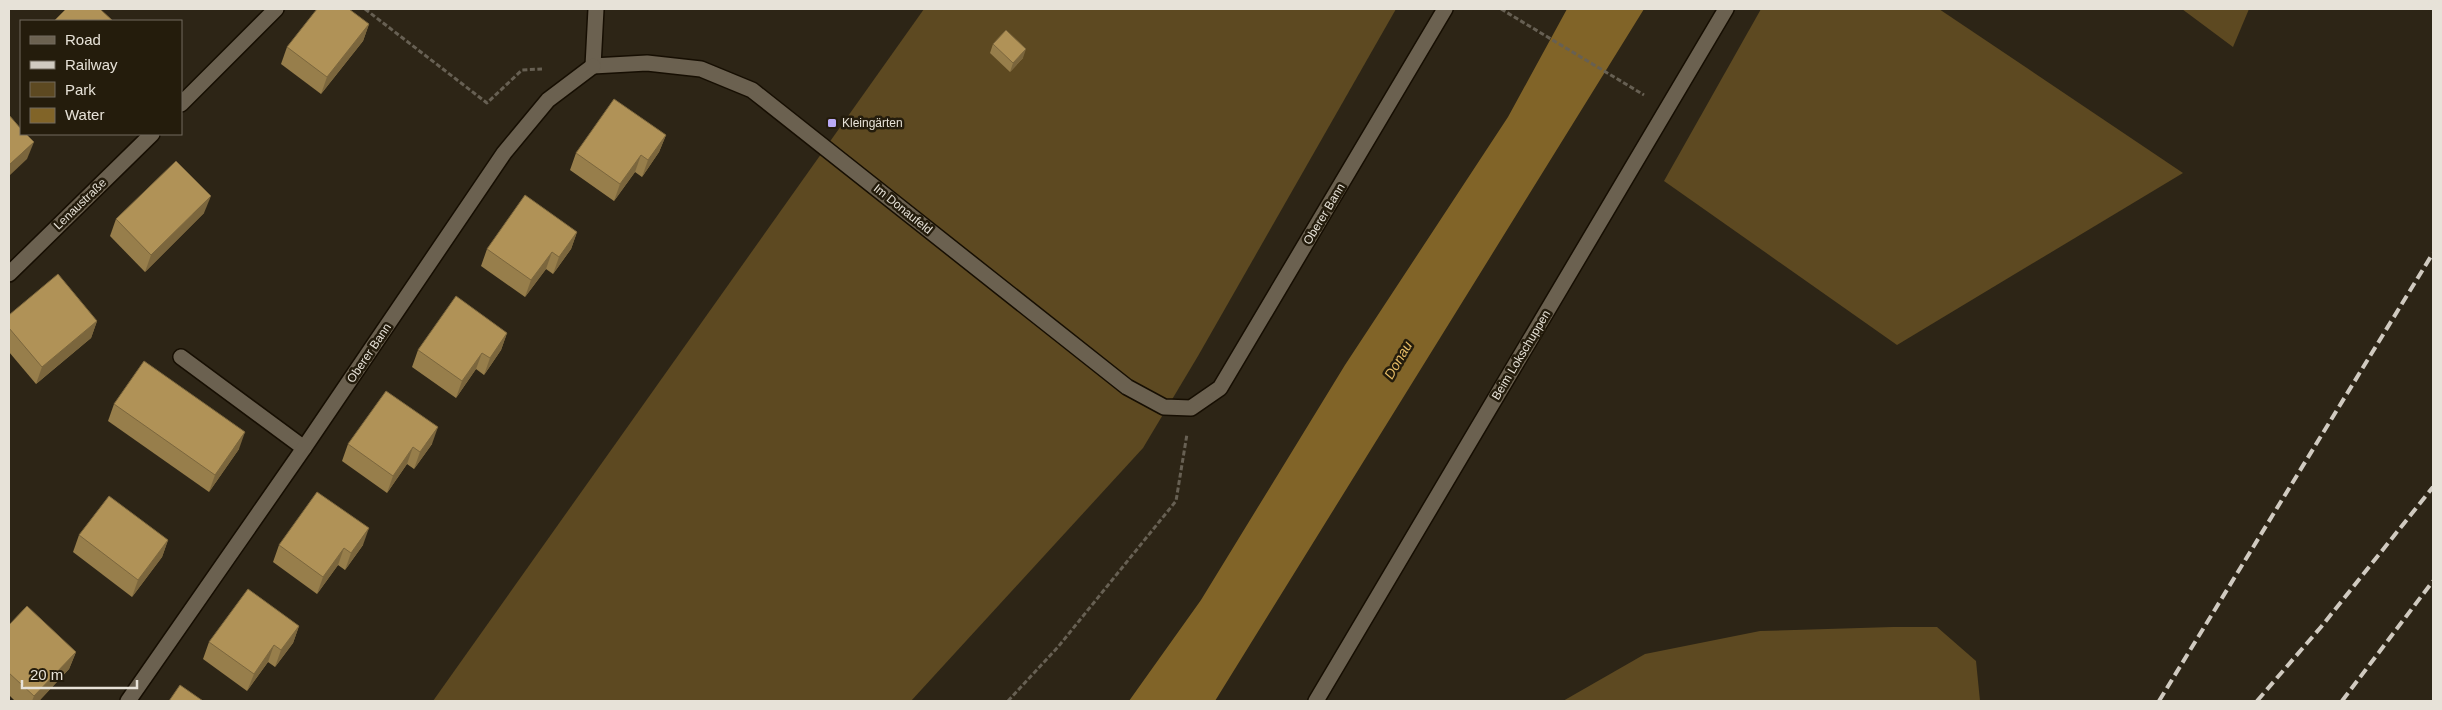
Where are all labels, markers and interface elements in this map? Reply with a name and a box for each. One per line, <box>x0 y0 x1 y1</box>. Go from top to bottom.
legend <box>20 20 182 135</box>
text: Road <box>65 31 101 48</box>
text: Railway <box>65 56 118 73</box>
text: Park <box>65 81 96 98</box>
text: Water <box>65 106 104 123</box>
place label: Kleingärten <box>842 116 903 130</box>
marker: Kleingärten <box>826 117 838 129</box>
street label: Lenaustraße <box>51 175 109 232</box>
street label: Im Donaufeld <box>871 181 935 237</box>
street label: Oberer Bann <box>1300 181 1348 247</box>
street label: Beim Lokschuppen <box>1489 308 1553 402</box>
street label: Oberer Bann <box>344 321 394 385</box>
water label: Donau <box>1381 338 1415 382</box>
scale bar <box>22 658 138 690</box>
text: 20 m <box>30 666 63 683</box>

